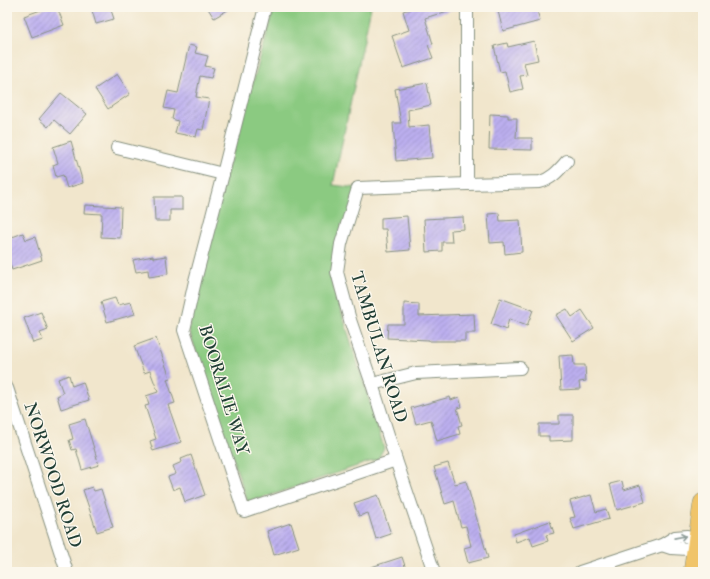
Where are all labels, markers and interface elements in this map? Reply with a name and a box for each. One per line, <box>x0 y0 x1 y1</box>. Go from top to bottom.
street label: TAMBULAN ROAD <box>346 269 412 425</box>
street label: BOORALIE WAY <box>194 322 254 458</box>
street label: NORWOOD ROAD <box>20 399 86 551</box>
one-way arrow <box>673 533 686 541</box>

